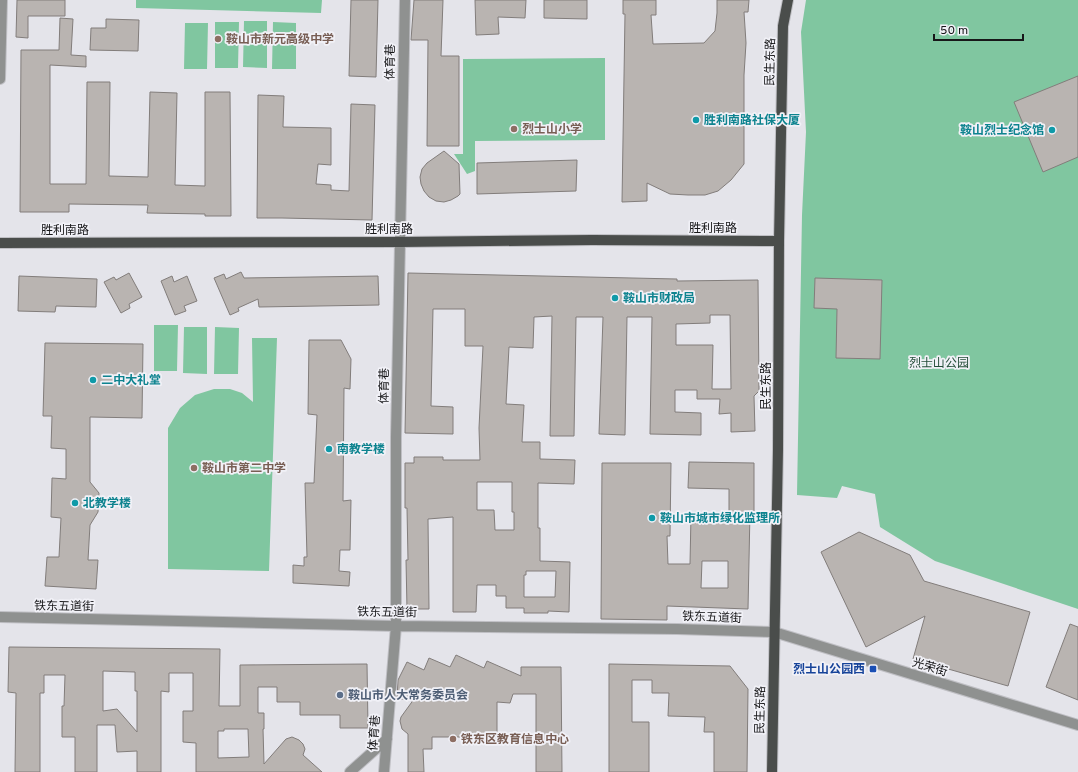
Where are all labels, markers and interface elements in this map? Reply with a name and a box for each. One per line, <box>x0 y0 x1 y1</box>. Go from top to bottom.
scale bar <box>934 16 1023 42</box>
text: 50 m <box>940 23 968 39</box>
place label: 鞍山市新元高级中学 <box>226 32 334 48</box>
marker: 鞍山市新元高级中学 <box>213 34 223 44</box>
street label: 民生东路 <box>763 38 779 86</box>
street label: 体育巷 <box>383 44 399 80</box>
place label: 胜利南路社保大厦 <box>704 113 800 129</box>
marker: 胜利南路社保大厦 <box>691 115 701 125</box>
place label: 烈士山小学 <box>522 122 582 138</box>
place label: 鞍山烈士纪念馆 <box>960 123 1044 139</box>
marker: 烈士山小学 <box>509 124 519 134</box>
marker: 鞍山烈士纪念馆 <box>1047 125 1057 135</box>
street label: 胜利南路 <box>689 221 737 237</box>
street label: 胜利南路 <box>365 222 413 238</box>
street label: 胜利南路 <box>41 223 89 239</box>
place label: 鞍山市财政局 <box>623 291 695 307</box>
marker: 鞍山市财政局 <box>610 293 620 303</box>
park label: 烈士山公园 <box>909 356 969 372</box>
street label: 民生东路 <box>759 362 775 410</box>
street label: 体育巷 <box>377 368 393 404</box>
place label: 二中大礼堂 <box>101 373 161 389</box>
marker: 二中大礼堂 <box>88 375 98 385</box>
place label: 南教学楼 <box>337 442 385 458</box>
marker: 南教学楼 <box>324 444 334 454</box>
place label: 鞍山市第二中学 <box>202 461 286 477</box>
marker: 鞍山市第二中学 <box>189 463 199 473</box>
place label: 北教学楼 <box>83 496 131 512</box>
marker: 北教学楼 <box>70 498 80 508</box>
place label: 鞍山市城市绿化监理所 <box>660 511 780 527</box>
marker: 鞍山市城市绿化监理所 <box>647 513 657 523</box>
street label: 铁东五道街 <box>34 598 94 616</box>
street label: 铁东五道街 <box>357 604 417 622</box>
street label: 铁东五道街 <box>682 609 742 627</box>
street label: 光荣街 <box>910 655 949 681</box>
place label: 烈士山公园西 <box>793 662 865 678</box>
marker: 烈士山公园西 <box>868 664 878 674</box>
street label: 民生东路 <box>753 686 769 734</box>
place label: 鞍山市人大常务委员会 <box>348 688 468 704</box>
marker: 鞍山市人大常务委员会 <box>335 690 345 700</box>
street label: 体育巷 <box>365 714 385 752</box>
place label: 铁东区教育信息中心 <box>461 732 569 748</box>
marker: 铁东区教育信息中心 <box>448 734 458 744</box>

